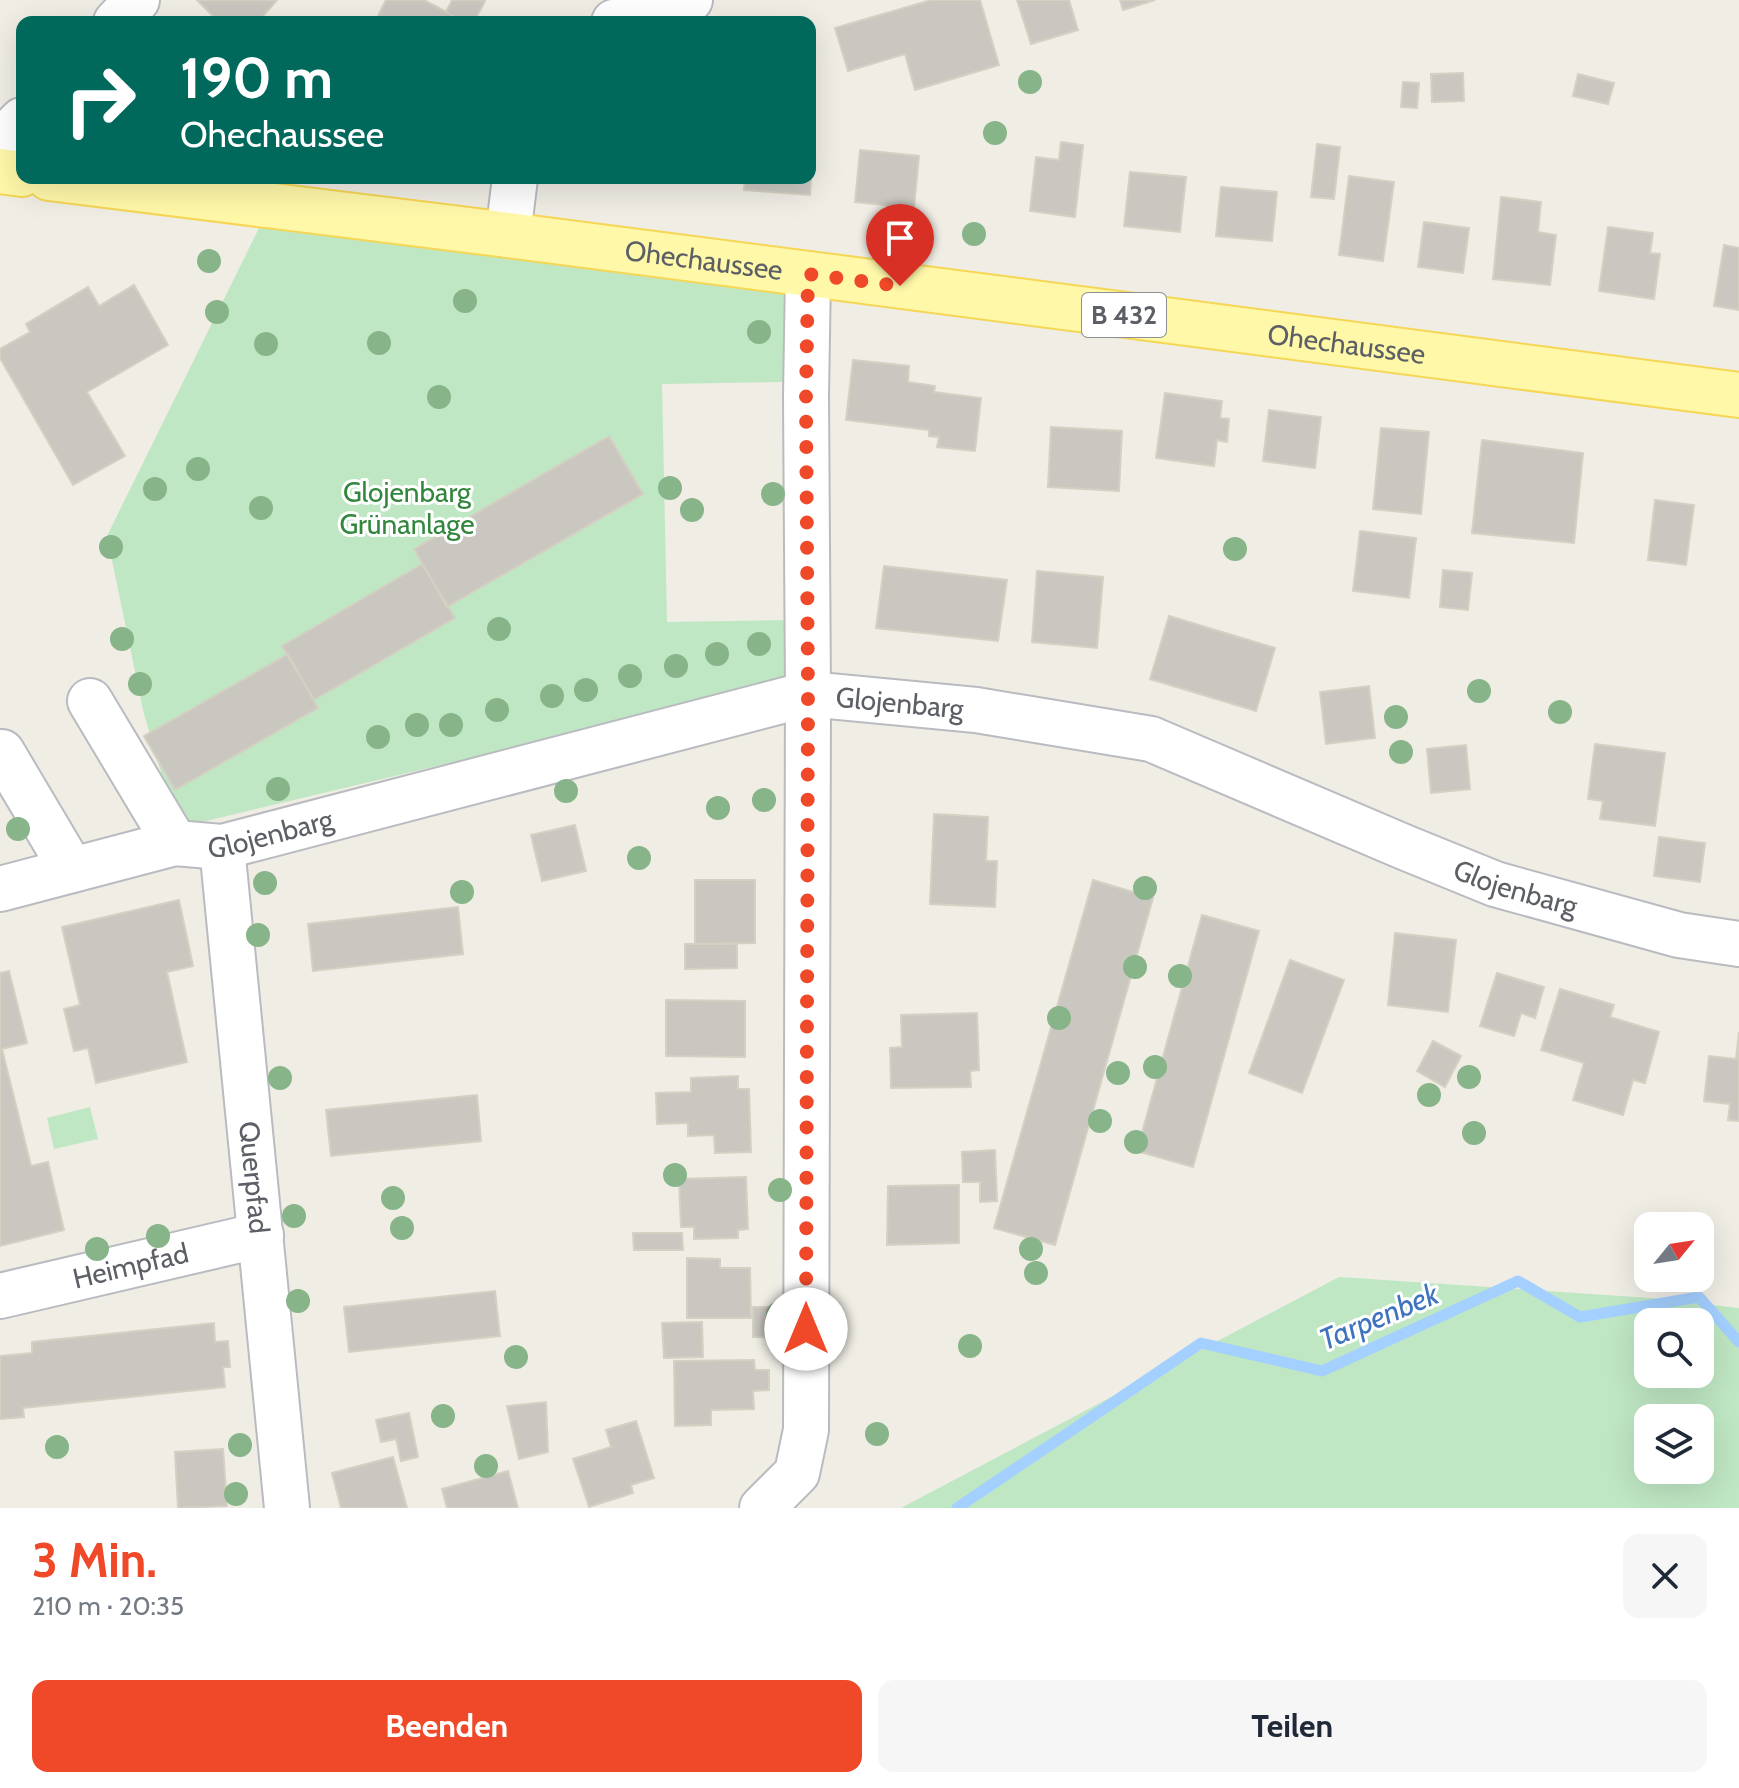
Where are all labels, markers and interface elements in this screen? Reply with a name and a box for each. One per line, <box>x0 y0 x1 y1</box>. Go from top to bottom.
text: 190 m <box>180 44 333 112</box>
icon: right <box>48 48 152 152</box>
text: Ohechaussee <box>180 112 384 156</box>
pin <box>866 204 934 286</box>
icon: arrive <box>878 216 922 260</box>
street label: Ohechaussee <box>623 233 785 287</box>
road number: B 432 <box>1082 293 1166 337</box>
street label: Ohechaussee <box>1266 317 1428 371</box>
park label: Glojenbarg Grünanlage <box>339 475 475 541</box>
street label: Glojenbarg <box>834 680 966 726</box>
street label: Glojenbarg <box>206 802 338 864</box>
street label: Glojenbarg <box>1449 852 1582 923</box>
street label: Querpfad <box>232 1120 277 1235</box>
north arrow <box>1634 1212 1714 1292</box>
map controls <box>1634 1212 1714 1484</box>
street label: Heimpfad <box>69 1236 192 1295</box>
water label: Tarpenbek <box>1314 1274 1445 1358</box>
position arrow <box>764 1287 848 1371</box>
button: search <box>1634 1308 1714 1388</box>
button: layers <box>1634 1404 1714 1484</box>
text: 3 Min. <box>32 1531 157 1589</box>
button: close <box>1623 1534 1707 1618</box>
text: 210 m · 20:35 <box>32 1590 184 1622</box>
button: Beenden <box>32 1680 862 1772</box>
button: Teilen <box>878 1680 1707 1772</box>

